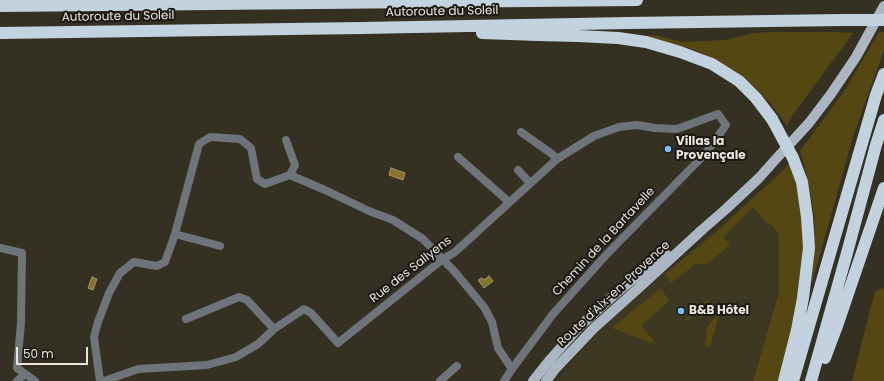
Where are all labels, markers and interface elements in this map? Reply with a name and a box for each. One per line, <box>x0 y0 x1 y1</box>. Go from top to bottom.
street label: Autoroute du Soleil <box>386 4 498 20</box>
street label: Autoroute du Soleil <box>62 9 174 25</box>
place label: Villas la Provençale <box>676 135 746 163</box>
marker: Villas la Provençale <box>663 144 673 154</box>
street label: Chemin de la Bartavelle <box>550 185 658 299</box>
street label: Rue des Sallyens <box>367 234 455 306</box>
street label: Route d'Aix-en-Provence <box>555 238 673 350</box>
place label: B&B Hôtel <box>689 304 749 318</box>
marker: B&B Hôtel <box>676 306 686 316</box>
scale bar <box>18 339 90 365</box>
text: 50 m <box>23 345 54 362</box>

